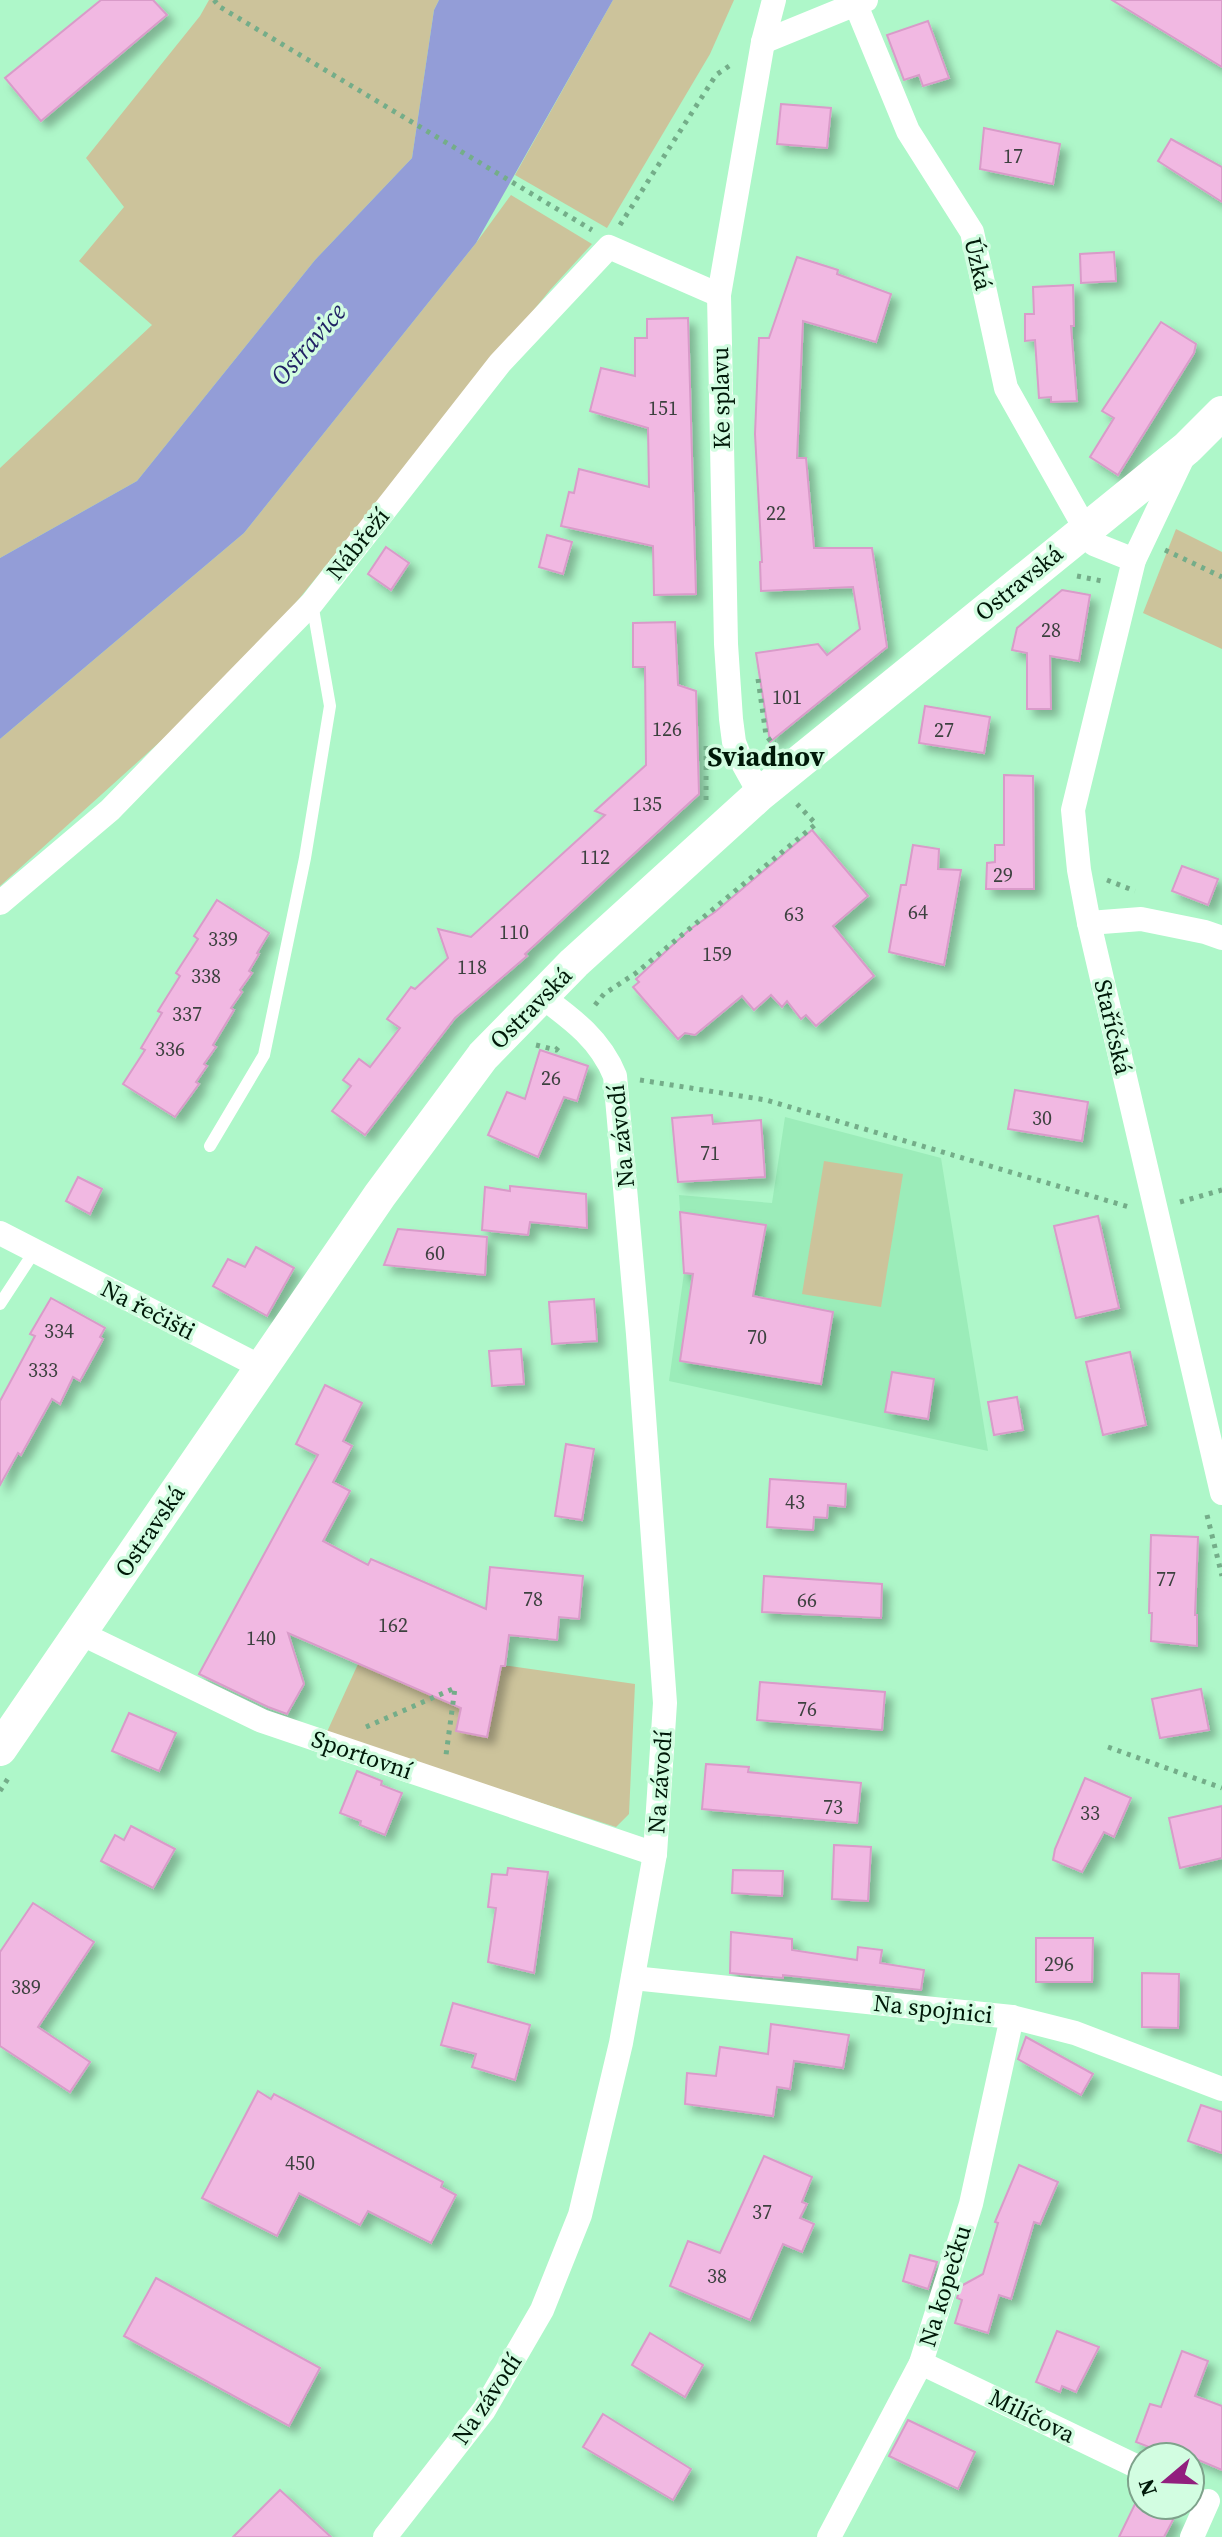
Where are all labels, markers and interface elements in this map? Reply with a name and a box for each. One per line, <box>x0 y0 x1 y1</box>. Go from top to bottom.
house number: 17 <box>1003 142 1023 170</box>
street label: Úzká <box>956 234 1001 294</box>
water label: Ostravice <box>262 295 354 393</box>
street label: Ke splavu <box>703 347 738 449</box>
house number: 151 <box>648 394 678 422</box>
house number: 22 <box>766 499 786 527</box>
street label: Nábřeží <box>318 501 397 587</box>
street label: Ostravská <box>968 537 1070 628</box>
house number: 28 <box>1041 616 1061 644</box>
house number: 101 <box>772 683 802 711</box>
house number: 126 <box>652 715 682 743</box>
house number: 27 <box>934 716 954 744</box>
district label: Sviadnov <box>707 737 825 775</box>
house number: 135 <box>632 790 662 818</box>
house number: 112 <box>580 843 610 871</box>
house number: 29 <box>993 861 1013 889</box>
house number: 64 <box>908 898 928 926</box>
house number: 63 <box>784 900 804 928</box>
house number: 110 <box>499 918 529 946</box>
house number: 339 <box>208 925 238 953</box>
house number: 159 <box>702 940 732 968</box>
house number: 118 <box>457 953 487 981</box>
street label: Ostravská <box>482 959 580 1056</box>
house number: 338 <box>191 962 221 990</box>
street label: Staříčská <box>1087 976 1141 1078</box>
house number: 337 <box>172 1000 202 1028</box>
house number: 336 <box>155 1035 185 1063</box>
house number: 26 <box>541 1064 561 1092</box>
street label: Na závodí <box>599 1083 642 1189</box>
house number: 30 <box>1032 1104 1052 1132</box>
house number: 71 <box>700 1139 720 1167</box>
house number: 60 <box>425 1239 445 1267</box>
street label: Na řečišti <box>95 1272 201 1347</box>
house number: 334 <box>44 1317 74 1345</box>
house number: 70 <box>747 1323 767 1351</box>
house number: 333 <box>28 1356 58 1384</box>
street label: Ostravská <box>107 1478 193 1583</box>
house number: 43 <box>785 1488 805 1516</box>
house number: 77 <box>1156 1565 1176 1593</box>
house number: 78 <box>523 1585 543 1613</box>
house number: 66 <box>797 1586 817 1614</box>
house number: 162 <box>378 1611 408 1639</box>
house number: 140 <box>246 1624 276 1652</box>
house number: 76 <box>797 1695 817 1723</box>
street label: Sportovní <box>307 1722 417 1787</box>
street label: Na závodí <box>639 1729 680 1835</box>
house number: 73 <box>823 1793 843 1821</box>
house number: 33 <box>1080 1799 1100 1827</box>
house number: 296 <box>1044 1950 1074 1978</box>
house number: 389 <box>11 1973 41 2001</box>
street label: Na spojnici <box>872 1986 994 2031</box>
house number: 450 <box>285 2149 315 2177</box>
house number: 37 <box>752 2198 772 2226</box>
street label: Na kopečku <box>910 2221 979 2351</box>
house number: 38 <box>707 2262 727 2290</box>
street label: Na závodí <box>444 2347 529 2451</box>
street label: Milíčova <box>984 2381 1081 2451</box>
north arrow <box>1126 2441 1206 2521</box>
text: N <box>1130 2475 1164 2500</box>

